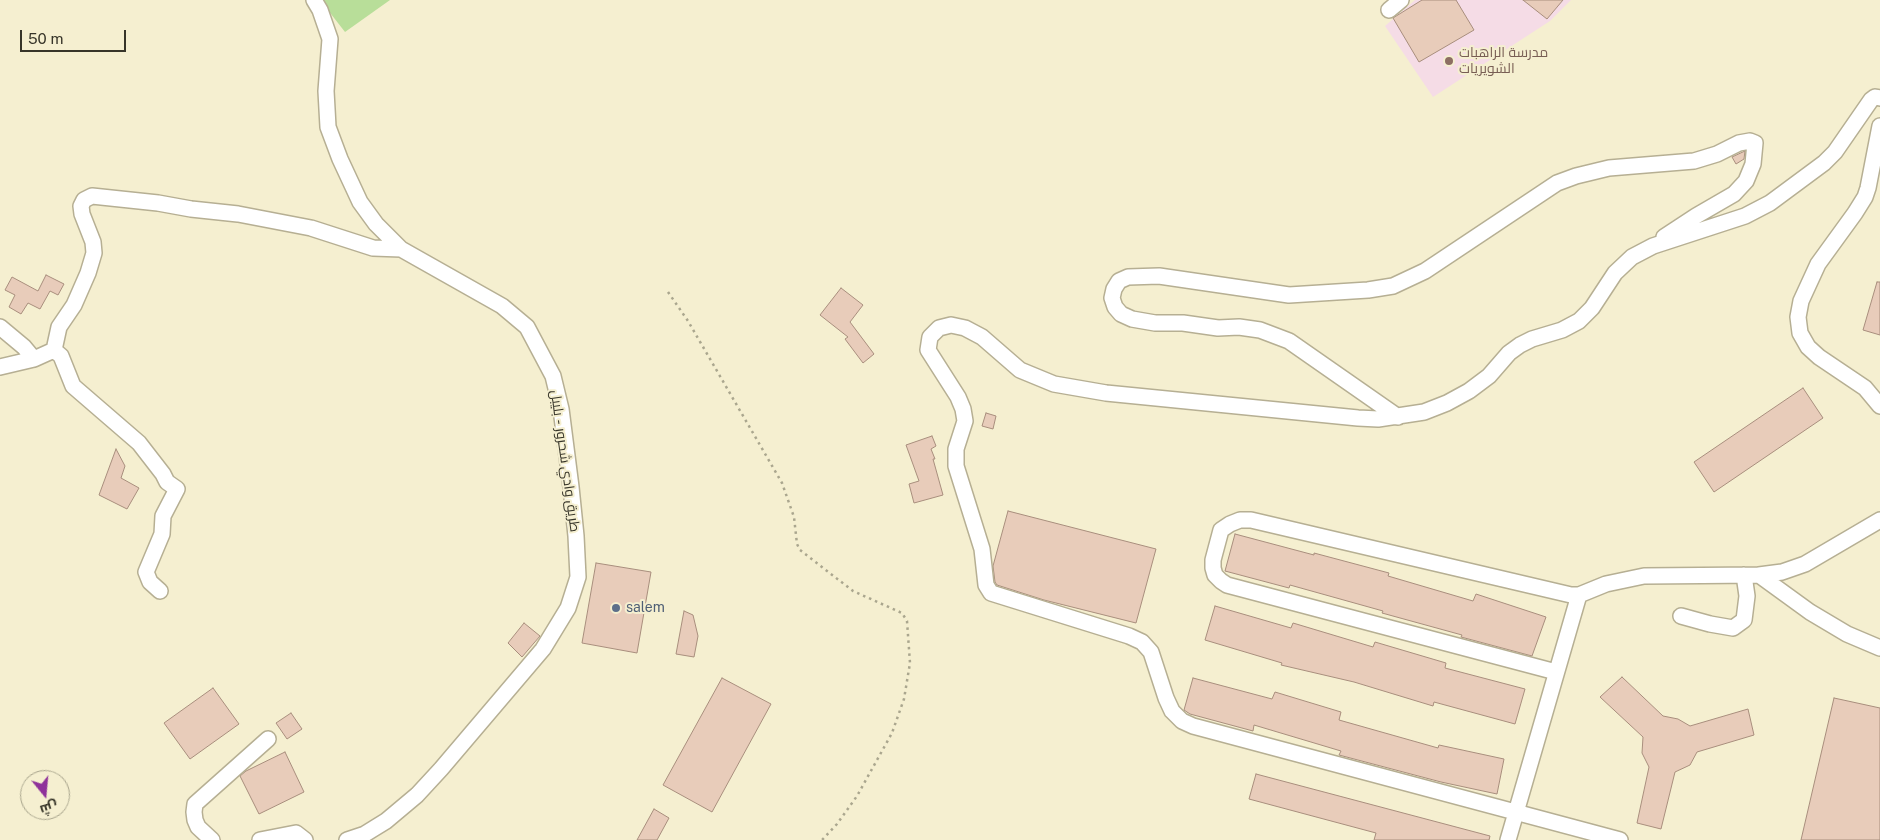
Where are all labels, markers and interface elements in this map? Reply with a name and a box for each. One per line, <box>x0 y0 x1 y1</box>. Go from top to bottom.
scale bar <box>22 20 129 52</box>
text: 50 m <box>28 30 63 47</box>
place label: مدرسة الراهبات الشويريات <box>1459 45 1548 78</box>
marker: مدرسة الراهبات الشويريات <box>1443 55 1455 67</box>
street label: طريق وادي شحرور - بليبل <box>547 389 583 533</box>
place label: salem <box>626 600 665 616</box>
marker: salem <box>610 602 622 614</box>
north arrow <box>20 770 70 820</box>
text: ش <box>38 798 60 819</box>

